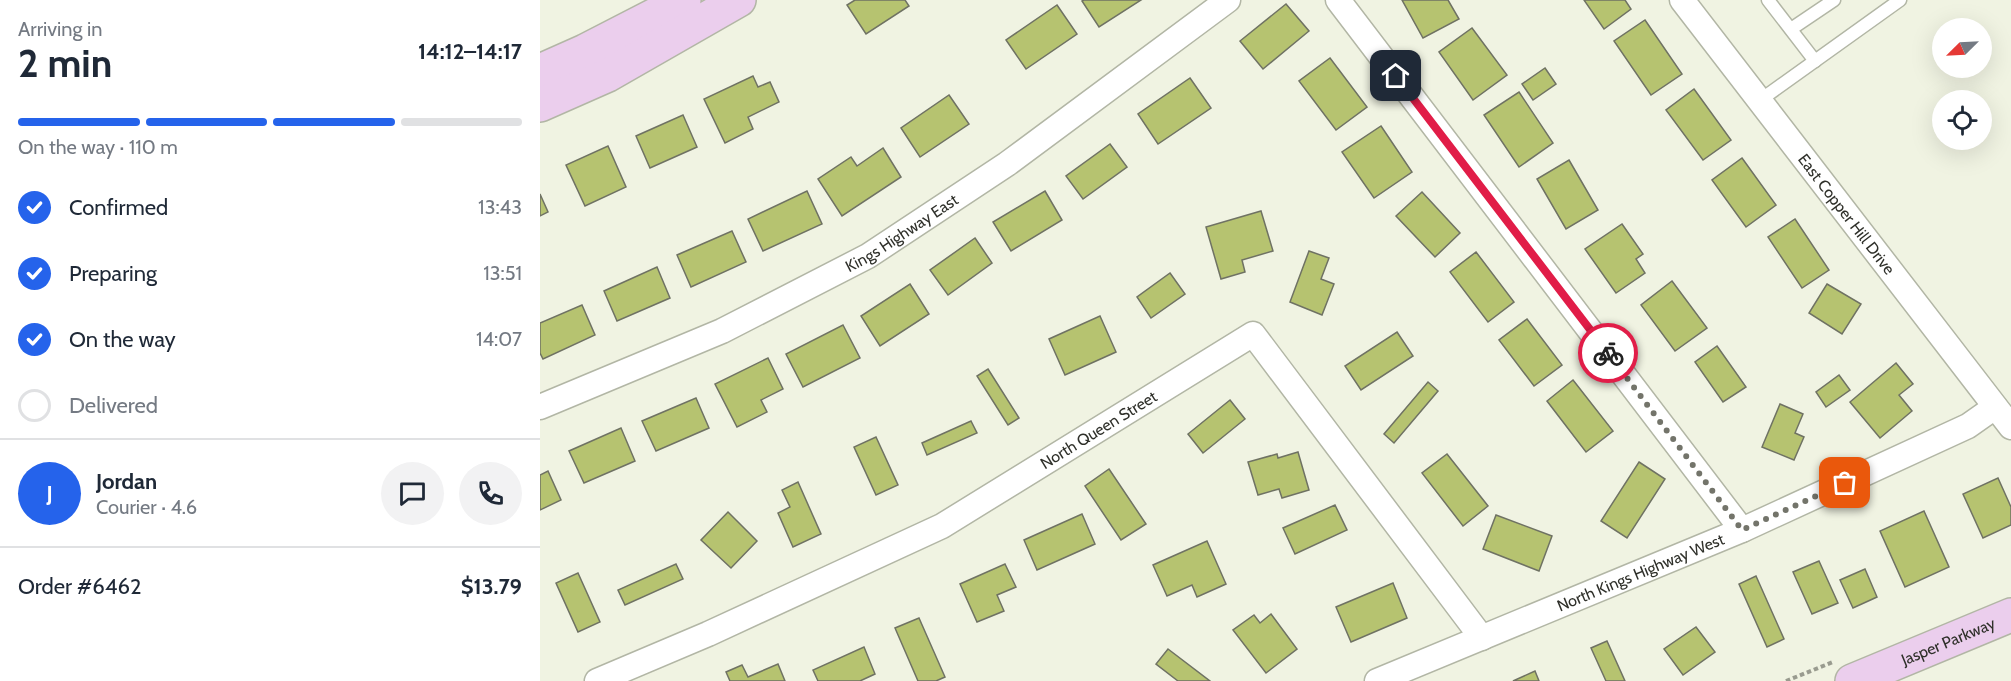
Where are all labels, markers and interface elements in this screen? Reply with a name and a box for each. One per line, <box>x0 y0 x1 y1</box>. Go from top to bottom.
text: Arriving in <box>18 17 102 41</box>
north arrow <box>1932 18 1992 78</box>
map controls <box>1932 18 1992 150</box>
text: 14:12–14:17 <box>418 38 522 65</box>
text: 2 min <box>18 39 112 87</box>
pin <box>1370 50 1421 101</box>
icon: home <box>1379 59 1412 92</box>
button: locate <box>1932 90 1992 150</box>
text: On the way · 110 m <box>18 135 178 159</box>
street label: East Copper Hill Drive <box>1794 150 1899 278</box>
street label: Kings Highway East <box>842 189 962 276</box>
icon: check <box>18 191 51 224</box>
text: Confirmed <box>69 194 168 221</box>
text: 13:43 <box>478 195 522 219</box>
icon: check <box>18 257 51 290</box>
text: Preparing <box>69 260 157 287</box>
text: 13:51 <box>483 261 522 285</box>
icon: check <box>18 323 51 356</box>
courier <box>1578 323 1638 383</box>
text: On the way <box>69 326 176 353</box>
text: 14:07 <box>476 327 522 351</box>
icon: bike <box>1592 337 1625 370</box>
street label: North Queen Street <box>1037 386 1161 473</box>
text: Delivered <box>69 392 158 419</box>
pin <box>1819 457 1870 508</box>
button: chat <box>381 462 444 525</box>
button: phone <box>459 462 522 525</box>
icon: bag <box>1828 466 1861 499</box>
text: Jordan <box>96 468 157 495</box>
text: J <box>46 480 53 507</box>
text: Courier · 4.6 <box>96 495 197 519</box>
street label: North Kings Highway West <box>1554 529 1727 615</box>
text: Order #6462 <box>18 573 142 600</box>
text: $13.79 <box>461 573 522 600</box>
street label: Jasper Parkway <box>1897 613 1998 669</box>

